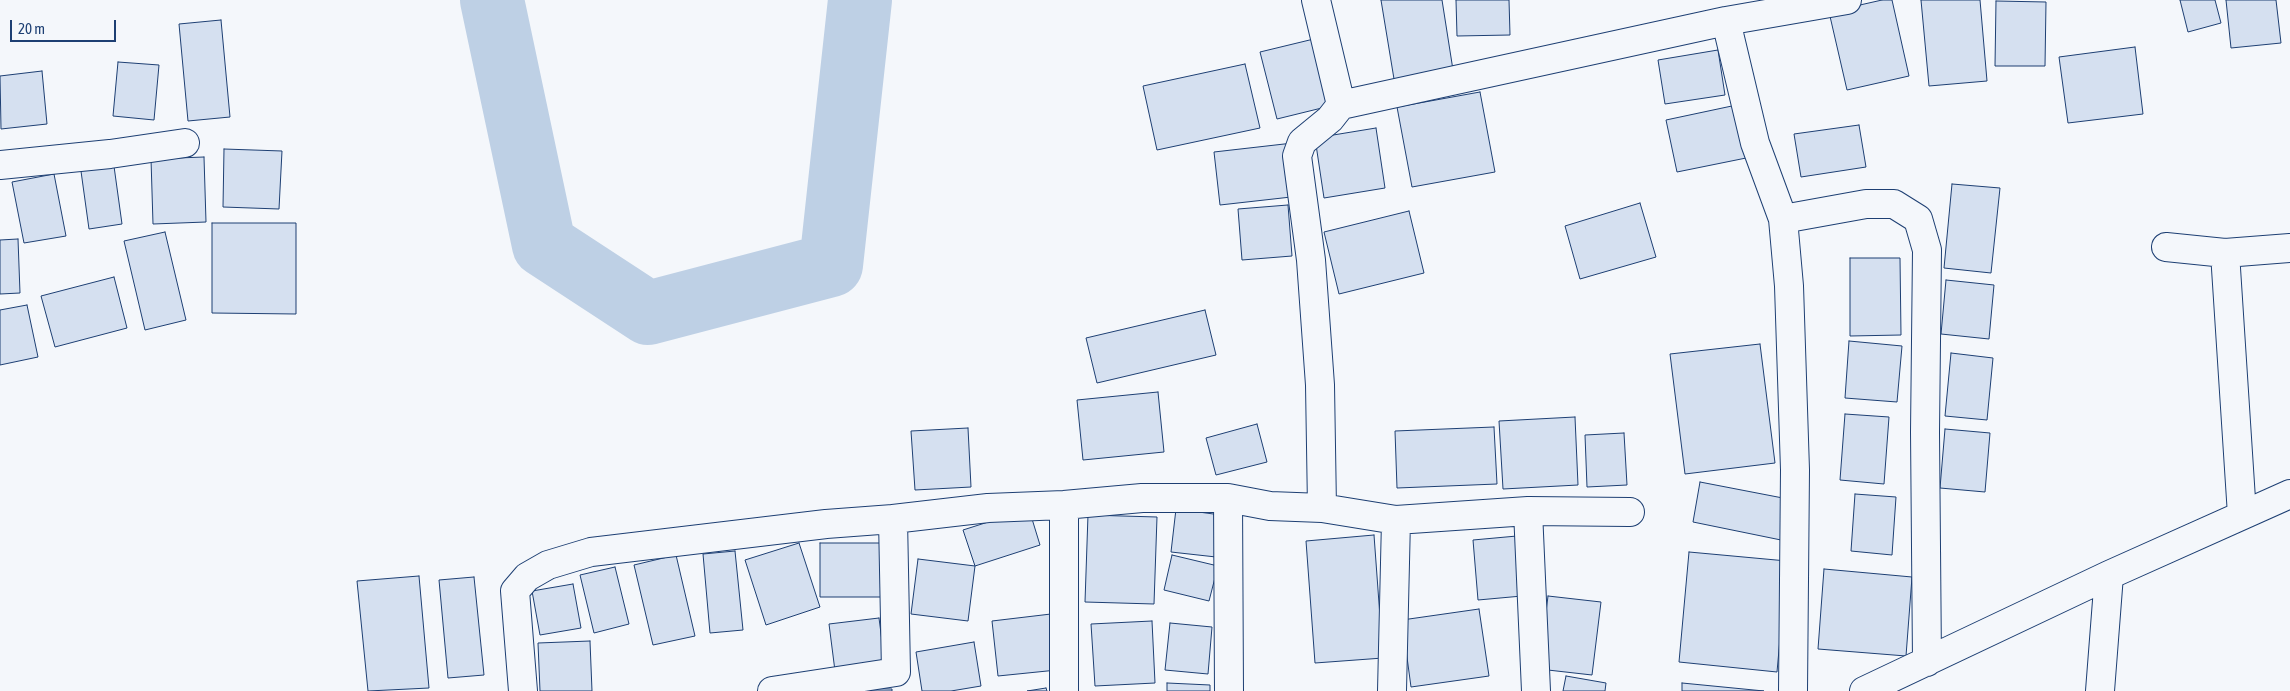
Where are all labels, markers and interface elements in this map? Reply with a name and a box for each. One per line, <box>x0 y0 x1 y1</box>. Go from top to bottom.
scale bar <box>12 10 119 42</box>
text: 20 m <box>18 20 45 37</box>

